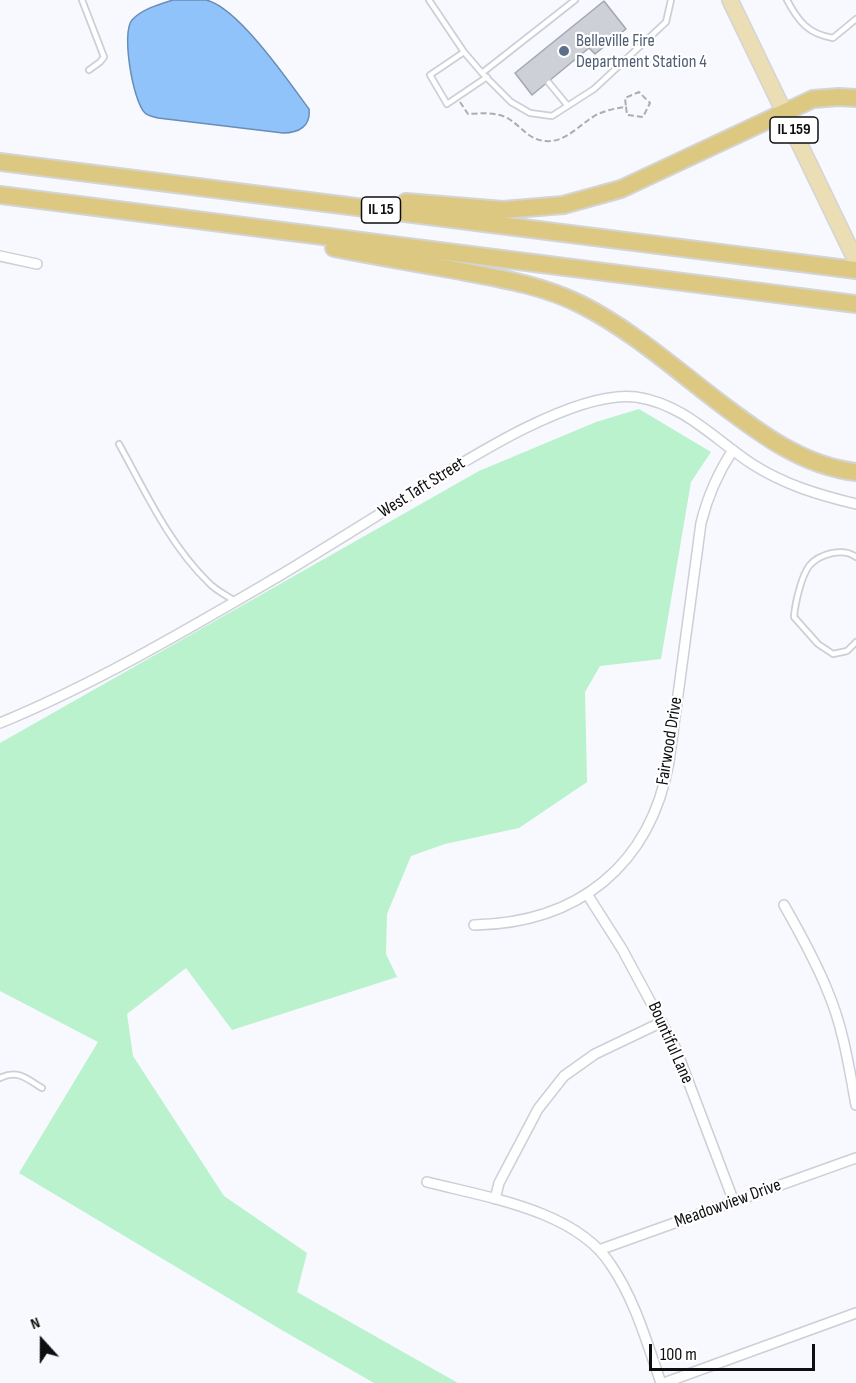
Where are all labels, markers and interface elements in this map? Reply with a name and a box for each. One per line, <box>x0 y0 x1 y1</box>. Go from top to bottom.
place label: Belleville Fire Department Station 4 <box>576 30 707 72</box>
marker: Belleville Fire Department Station 4 <box>557 44 571 58</box>
road number: IL 159 <box>770 117 818 143</box>
road number: IL 15 <box>362 197 400 223</box>
street label: West Taft Street <box>375 453 469 523</box>
street label: Fairwood Drive <box>652 695 688 787</box>
street label: Bountiful Lane <box>642 999 698 1087</box>
street label: Meadowview Drive <box>672 1175 784 1233</box>
north arrow <box>12 1311 72 1371</box>
text: N <box>28 1313 43 1334</box>
scale bar <box>652 1332 818 1370</box>
text: 100 m <box>660 1344 697 1365</box>

